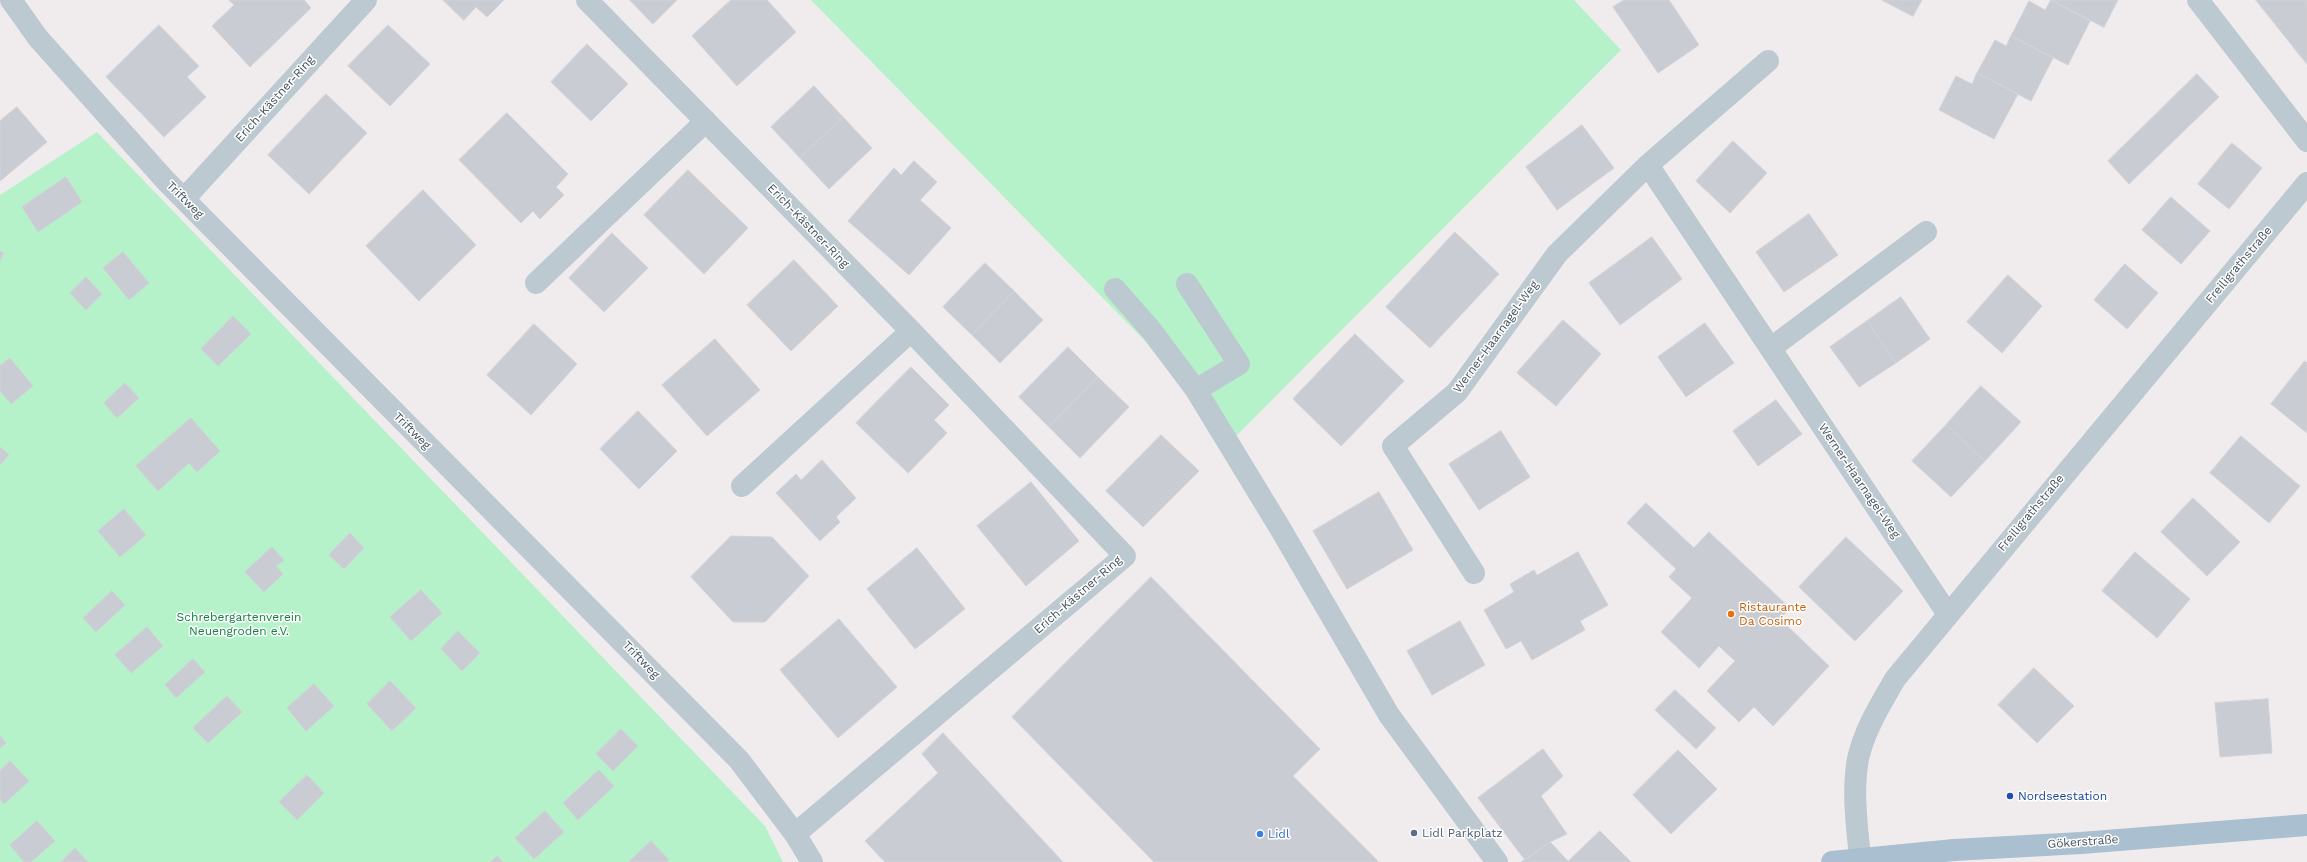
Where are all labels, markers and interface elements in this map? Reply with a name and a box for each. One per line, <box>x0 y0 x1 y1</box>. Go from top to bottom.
street label: Erich-Kästner-Ring <box>232 53 318 145</box>
street label: Triftweg <box>163 178 207 222</box>
street label: Erich-Kästner-Ring <box>764 181 852 271</box>
street label: Freiligrathstraße <box>2203 224 2275 306</box>
street label: Werner-Haarnagel-Weg <box>1450 278 1542 396</box>
street label: Triftweg <box>390 409 434 453</box>
street label: Werner-Haarnagel-Weg <box>1815 421 1903 541</box>
street label: Freiligrathstraße <box>1995 472 2067 554</box>
street label: Erich-Kästner-Ring <box>1031 553 1125 637</box>
place label: Ristaurante Da Cosimo <box>1739 600 1806 628</box>
marker: Ristaurante Da Cosimo <box>1726 609 1736 619</box>
park label: Schrebergartenverein Neuengroden e.V. <box>177 610 301 638</box>
street label: Triftweg <box>620 638 662 682</box>
place label: Nordseestation <box>2018 789 2107 803</box>
marker: Nordseestation <box>2005 791 2015 801</box>
place label: Lidl Parkplatz <box>1422 826 1503 840</box>
place label: Lidl <box>1268 827 1290 841</box>
marker: Lidl Parkplatz <box>1409 828 1419 838</box>
marker: Lidl <box>1255 829 1265 839</box>
street label: Gökerstraße <box>2047 832 2119 852</box>

